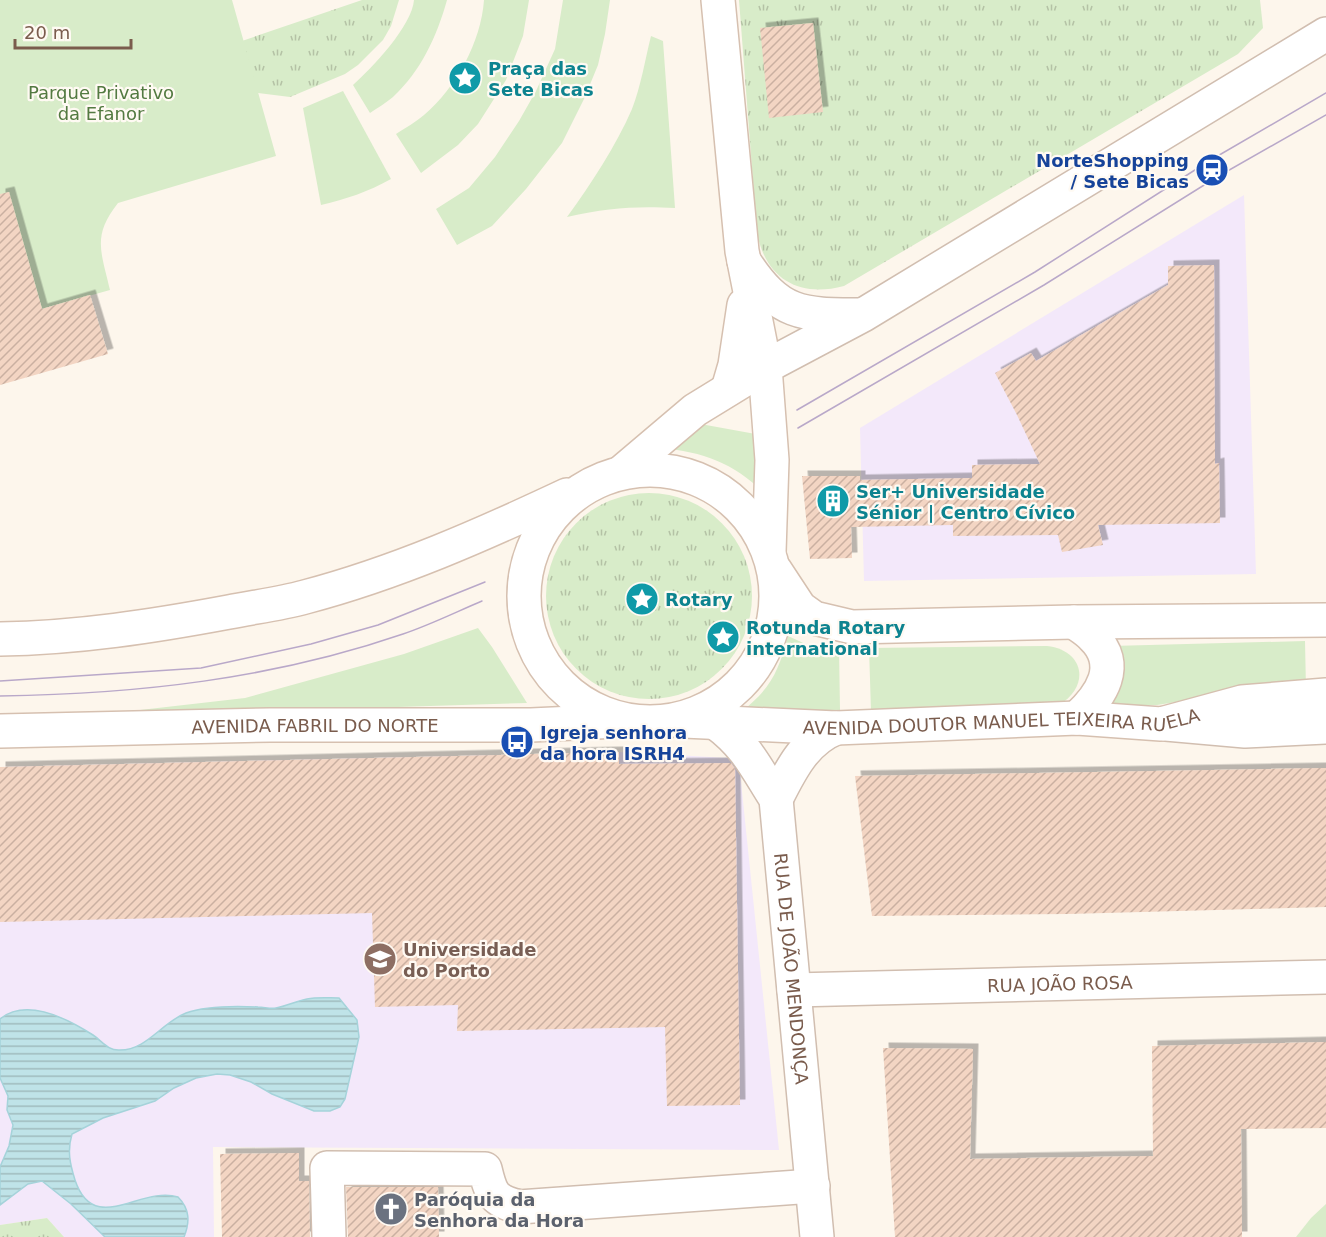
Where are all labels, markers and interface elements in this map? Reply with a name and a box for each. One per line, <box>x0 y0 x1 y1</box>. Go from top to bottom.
scale bar <box>15 12 130 50</box>
text: 20 m <box>24 22 70 43</box>
place label: Praça das Sete Bicas <box>488 58 594 100</box>
place icon: Praça das Sete Bicas <box>447 60 483 96</box>
park label: Parque Privativo da Efanor <box>28 82 174 124</box>
place label: NorteShopping / Sete Bicas <box>1036 150 1189 192</box>
station icon: NorteShopping / Sete Bicas <box>1194 152 1230 188</box>
place label: Ser+ Universidade Sénior | Centro Cívico <box>856 481 1075 523</box>
building icon: Ser+ Universidade Sénior | Centro Cívico <box>815 483 851 519</box>
place icon: Rotary <box>624 581 660 617</box>
place label: Rotary <box>665 589 733 610</box>
place label: Rotunda Rotary international <box>746 617 906 659</box>
place icon: Rotunda Rotary international <box>705 619 741 655</box>
street label: AVENIDA DOUTOR MANUEL TEIXEIRA RUELA <box>802 703 1202 739</box>
street label: AVENIDA FABRIL DO NORTE <box>191 714 439 737</box>
place label: Igreja senhora da hora ISRH4 <box>540 722 687 764</box>
bus stop icon: Igreja senhora da hora ISRH4 <box>499 724 535 760</box>
street label: RUA DE JOÃO MENDONÇA <box>771 852 813 1086</box>
place label: Universidade do Porto <box>403 939 536 981</box>
school or university icon: Universidade do Porto <box>362 941 398 977</box>
street label: RUA JOÃO ROSA <box>987 971 1134 996</box>
place label: Paróquia da Senhora da Hora <box>414 1189 584 1231</box>
church icon: Paróquia da Senhora da Hora <box>373 1191 409 1227</box>

